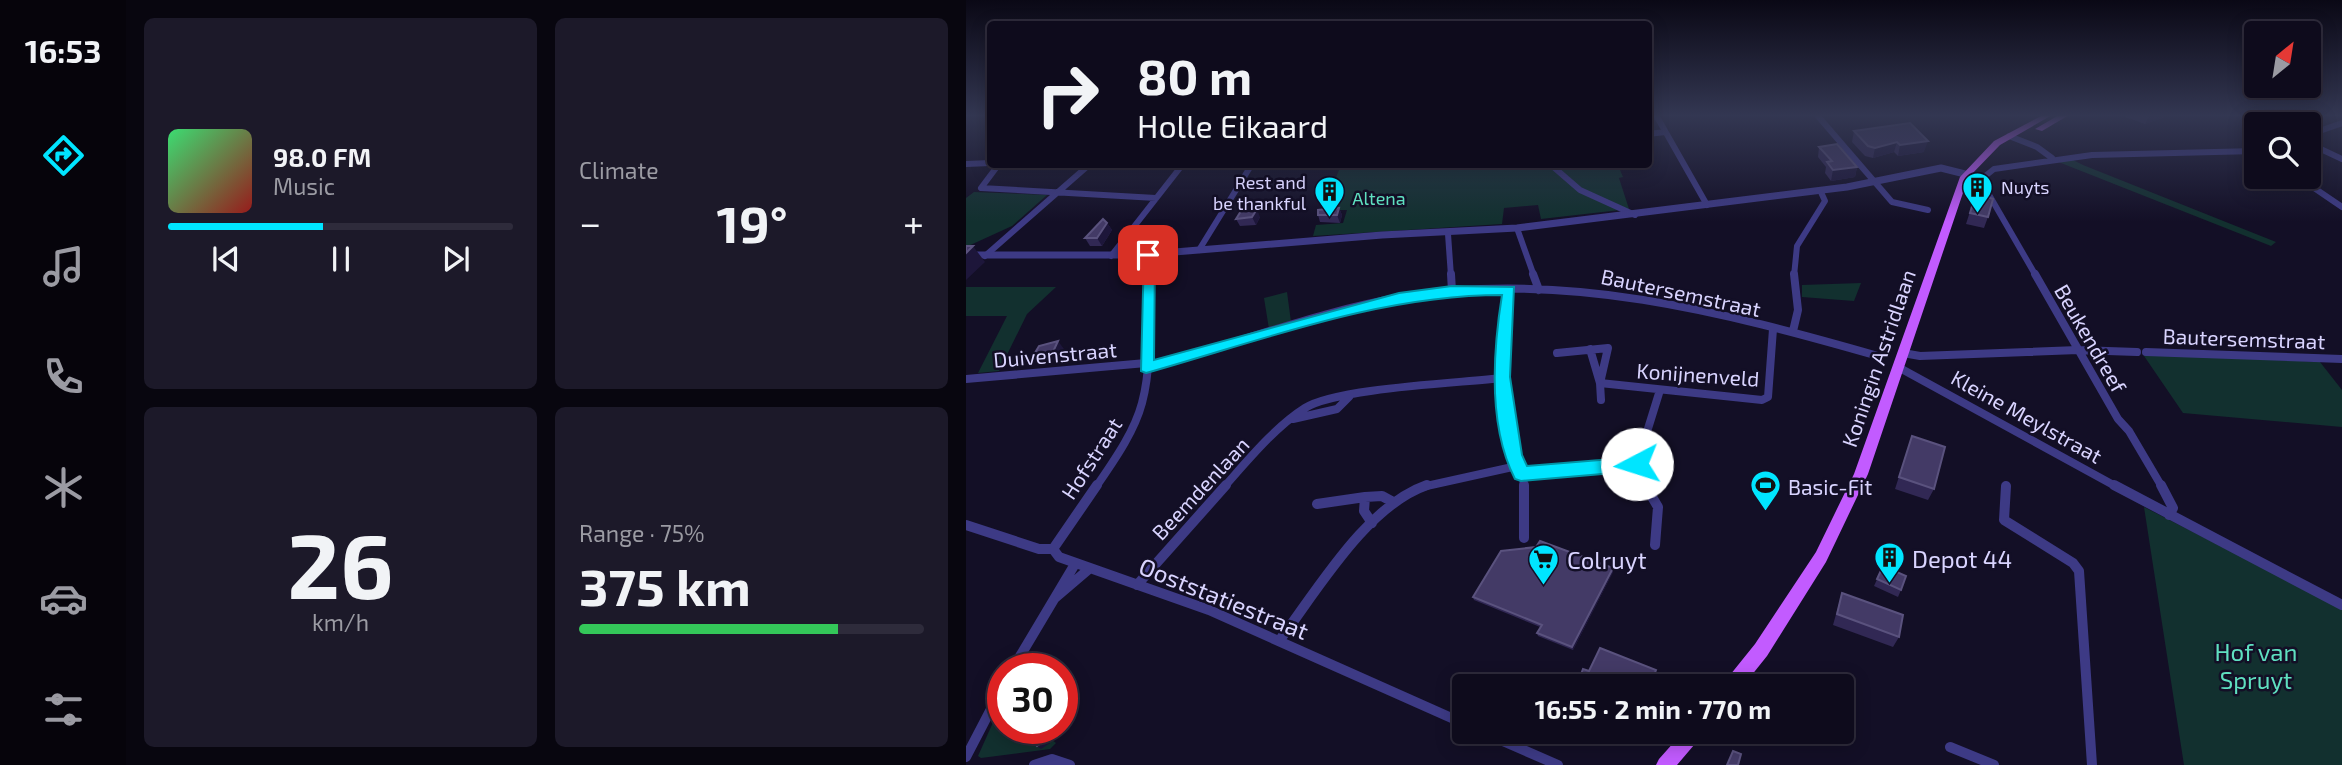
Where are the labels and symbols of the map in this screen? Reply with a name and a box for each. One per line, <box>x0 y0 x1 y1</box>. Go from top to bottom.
north arrow <box>2244 21 2320 98</box>
building icon: Nuyts <box>1961 170 1995 214</box>
place label: Rest and be thankful <box>1213 171 1307 214</box>
building icon: Rest and be thankful <box>1312 175 1346 219</box>
place label: Nuyts <box>2001 176 2049 198</box>
park label: Altena <box>1352 187 1406 209</box>
pin <box>1118 225 1178 285</box>
street label: Bautersemstraat <box>1599 263 1763 321</box>
street label: Koningin Astridlaan <box>1836 266 1920 450</box>
street label: Beukendreef <box>2050 279 2133 397</box>
street label: Bautersemstraat <box>2162 323 2326 353</box>
street label: Duivenstraat <box>992 336 1118 372</box>
street label: Konijnenveld <box>1636 357 1760 392</box>
street label: Kleine Meylstraat <box>1947 364 2107 468</box>
street label: Hofstraat <box>1055 413 1127 503</box>
position arrow <box>1600 427 1674 501</box>
street label: Beemdenlaan <box>1146 432 1254 544</box>
sports icon: Basic-Fit <box>1748 469 1782 513</box>
place label: Basic-Fit <box>1788 474 1872 499</box>
building icon: Depot 44 <box>1872 541 1906 585</box>
supermarket icon: Colruyt <box>1527 542 1561 586</box>
place label: Depot 44 <box>1912 544 2012 573</box>
place label: Colruyt <box>1567 545 1647 574</box>
street label: Ooststatiestraat <box>1135 551 1313 645</box>
park label: Hof van Spruyt <box>2215 637 2297 694</box>
speed limit sign: 30 <box>987 653 1078 744</box>

